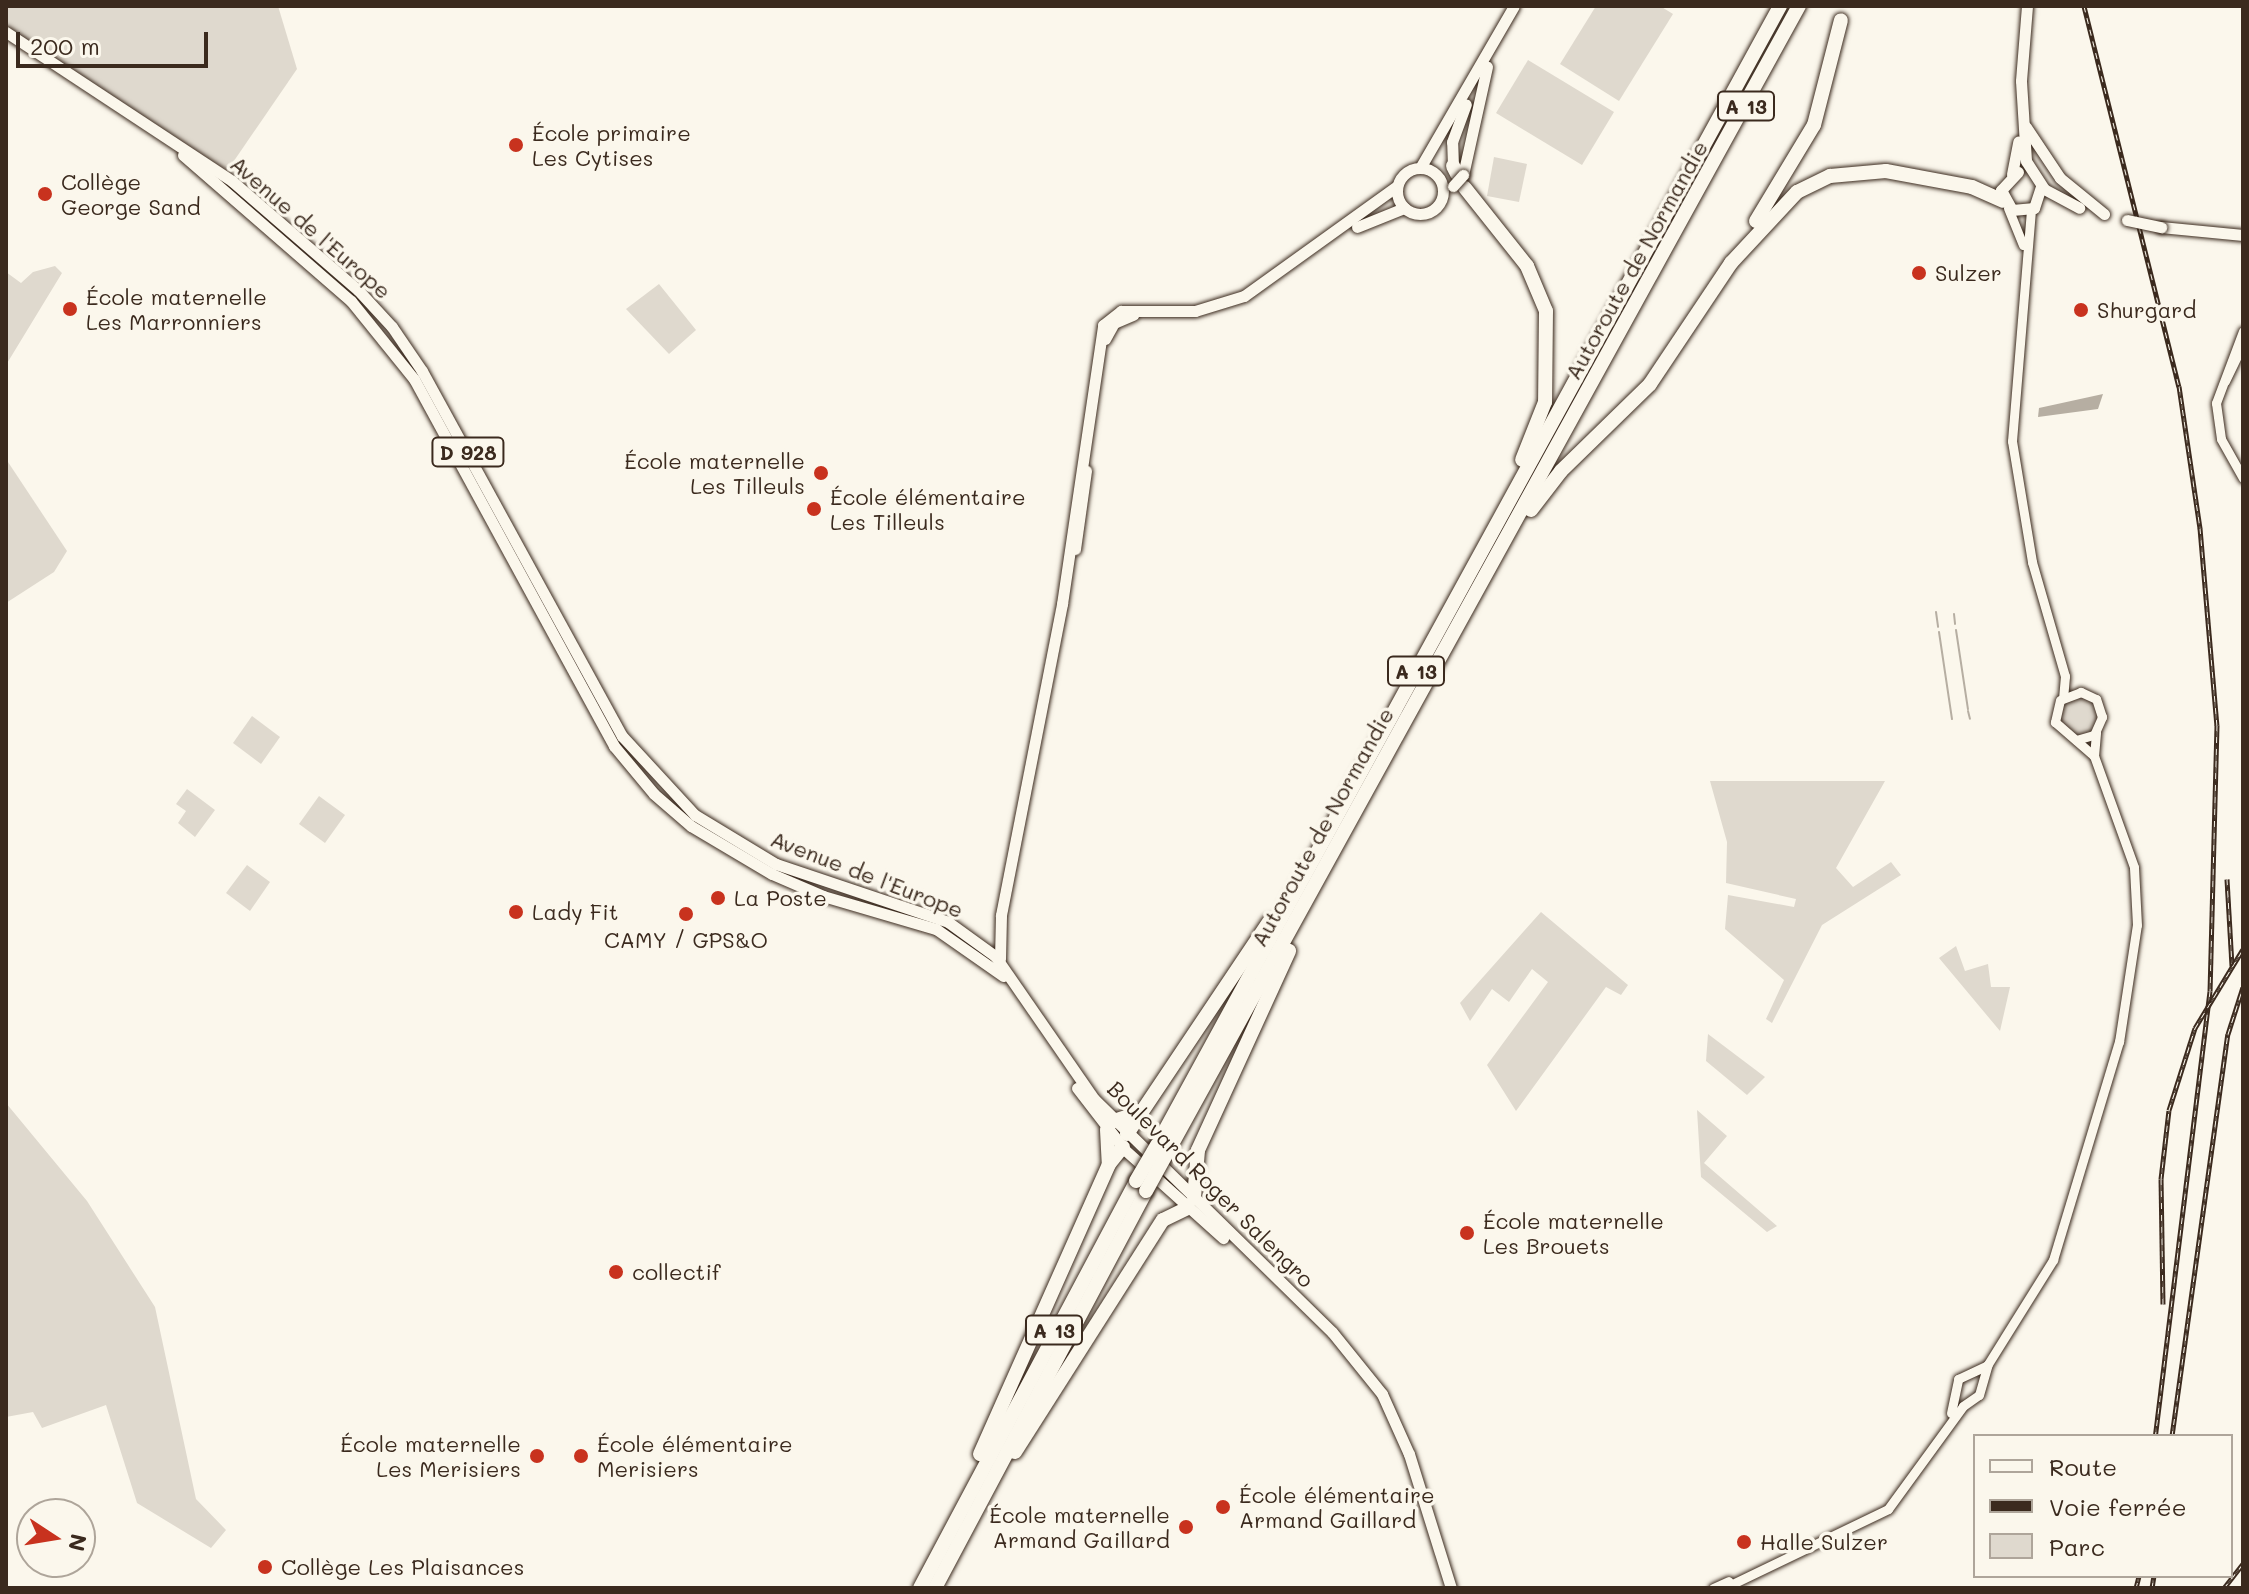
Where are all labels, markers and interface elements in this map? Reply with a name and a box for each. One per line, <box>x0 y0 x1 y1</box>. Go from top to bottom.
scale bar <box>20 16 212 66</box>
text: 200 m <box>30 30 100 61</box>
road number: A 13 <box>1716 90 1776 122</box>
place label: École primaire Les Cytises <box>532 119 691 170</box>
marker: École primaire Les Cytises <box>507 136 525 154</box>
street label: Autoroute de Normandie <box>1559 136 1713 384</box>
street label: Avenue de l'Europe <box>225 150 397 304</box>
place label: Collège George Sand <box>61 168 201 220</box>
marker: Collège George Sand <box>36 185 54 203</box>
place label: Sulzer <box>1935 260 2002 286</box>
marker: Sulzer <box>1910 264 1928 282</box>
place label: École maternelle Les Marronniers <box>86 283 267 334</box>
place label: Shurgard <box>2097 297 2196 323</box>
marker: École maternelle Les Marronniers <box>61 300 79 318</box>
marker: Shurgard <box>2072 301 2090 319</box>
road number: D 928 <box>430 436 506 468</box>
place label: École maternelle Les Tilleuls <box>624 447 805 498</box>
marker: École maternelle Les Tilleuls <box>812 464 830 482</box>
place label: École élémentaire Les Tilleuls <box>830 483 1026 534</box>
marker: École élémentaire Les Tilleuls <box>805 500 823 518</box>
road number: A 13 <box>1386 655 1446 687</box>
street label: Autoroute de Normandie <box>1245 703 1399 951</box>
street label: Avenue de l'Europe <box>767 825 967 923</box>
place label: La Poste <box>734 885 827 911</box>
marker: La Poste <box>709 889 727 907</box>
place label: Lady Fit <box>532 899 618 925</box>
marker: Lady Fit <box>507 903 525 921</box>
marker: CAMY / GPS&O <box>677 905 695 923</box>
place label: CAMY / GPS&O <box>604 927 768 953</box>
street label: Boulevard Roger Salengro <box>1102 1075 1320 1293</box>
place label: École maternelle Les Brouets <box>1483 1207 1664 1258</box>
marker: École maternelle Les Brouets <box>1458 1224 1476 1242</box>
place label: collectif <box>632 1259 721 1285</box>
marker: collectif <box>607 1263 625 1281</box>
road number: A 13 <box>1024 1314 1084 1346</box>
place label: École maternelle Les Merisiers <box>340 1430 521 1482</box>
place label: École élémentaire Merisiers <box>597 1430 793 1482</box>
legend <box>1973 1434 2233 1578</box>
marker: École maternelle Les Merisiers <box>528 1447 546 1465</box>
marker: École élémentaire Merisiers <box>572 1447 590 1465</box>
text: Route <box>2049 1451 2117 1482</box>
place label: École élémentaire Armand Gaillard <box>1239 1481 1435 1532</box>
text: Voie ferrée <box>2049 1491 2187 1522</box>
north arrow <box>16 1498 96 1578</box>
marker: École élémentaire Armand Gaillard <box>1214 1498 1232 1516</box>
place label: École maternelle Armand Gaillard <box>989 1501 1170 1552</box>
marker: École maternelle Armand Gaillard <box>1177 1518 1195 1536</box>
place label: Halle Sulzer <box>1760 1529 1888 1555</box>
text: N <box>62 1531 94 1554</box>
text: Parc <box>2049 1531 2105 1562</box>
marker: Halle Sulzer <box>1735 1533 1753 1551</box>
place label: Collège Les Plaisances <box>281 1554 524 1580</box>
marker: Collège Les Plaisances <box>256 1558 274 1576</box>

